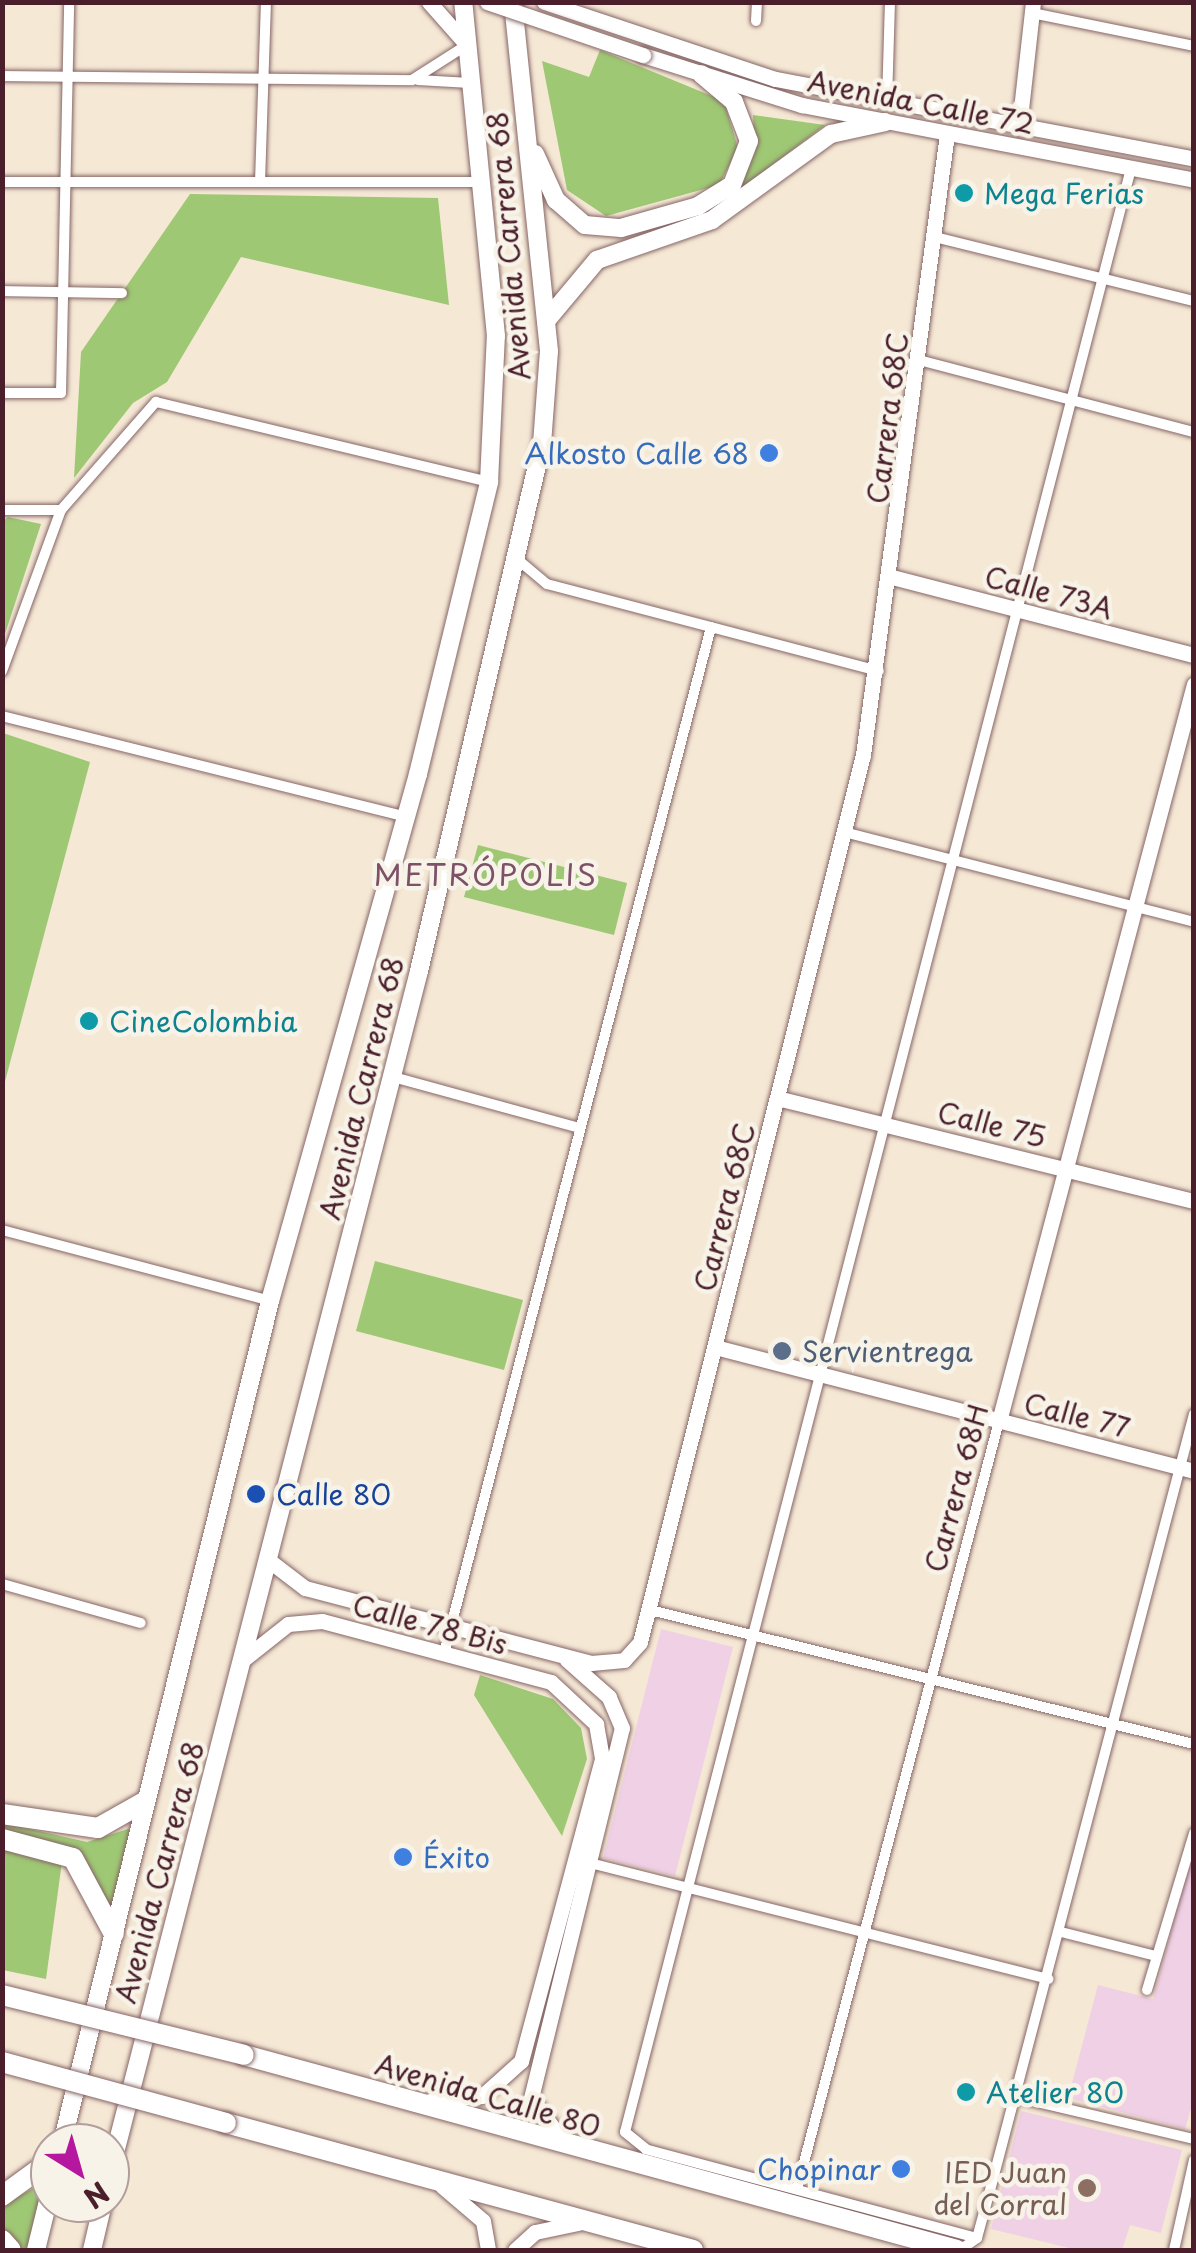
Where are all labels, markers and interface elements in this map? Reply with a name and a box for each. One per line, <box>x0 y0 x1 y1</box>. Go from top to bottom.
street label: Avenida Calle 72 <box>806 64 1036 140</box>
street label: Avenida Carrera 68 <box>480 110 536 382</box>
place label: Mega Ferias <box>984 176 1146 210</box>
marker: Mega Ferias <box>953 182 975 204</box>
street label: Carrera 68C <box>860 329 914 507</box>
place label: Alkosto Calle 68 <box>524 436 749 470</box>
marker: Alkosto Calle 68 <box>758 442 780 464</box>
street label: Calle 73A <box>981 559 1117 625</box>
district label: METRÓPOLIS <box>376 856 596 892</box>
street label: Avenida Carrera 68 <box>312 953 410 1223</box>
place label: CineColombia <box>109 1004 297 1038</box>
marker: CineColombia <box>78 1010 100 1032</box>
street label: Calle 75 <box>935 1094 1049 1154</box>
street label: Carrera 68C <box>687 1118 761 1296</box>
place label: Servientrega <box>802 1334 973 1368</box>
marker: Servientrega <box>771 1340 793 1362</box>
street label: Calle 77 <box>1020 1386 1134 1444</box>
street label: Carrera 68H <box>917 1399 995 1577</box>
place label: Calle 80 <box>276 1477 391 1511</box>
marker: Calle 80 <box>245 1483 267 1505</box>
street label: Calle 78 Bis <box>349 1587 511 1661</box>
street label: Avenida Carrera 68 <box>108 1738 210 2006</box>
place label: Éxito <box>423 1840 490 1874</box>
marker: Éxito <box>392 1846 414 1868</box>
street label: Avenida Calle 80 <box>372 2047 604 2143</box>
place label: Atelier 80 <box>986 2075 1123 2109</box>
marker: Atelier 80 <box>955 2081 977 2103</box>
north arrow <box>30 2123 130 2223</box>
place label: Chopinar <box>757 2152 881 2186</box>
place label: IED Juan del Corral <box>932 2155 1067 2221</box>
marker: Chopinar <box>890 2158 912 2180</box>
text: N <box>75 2172 119 2220</box>
marker: IED Juan del Corral <box>1076 2177 1098 2199</box>

